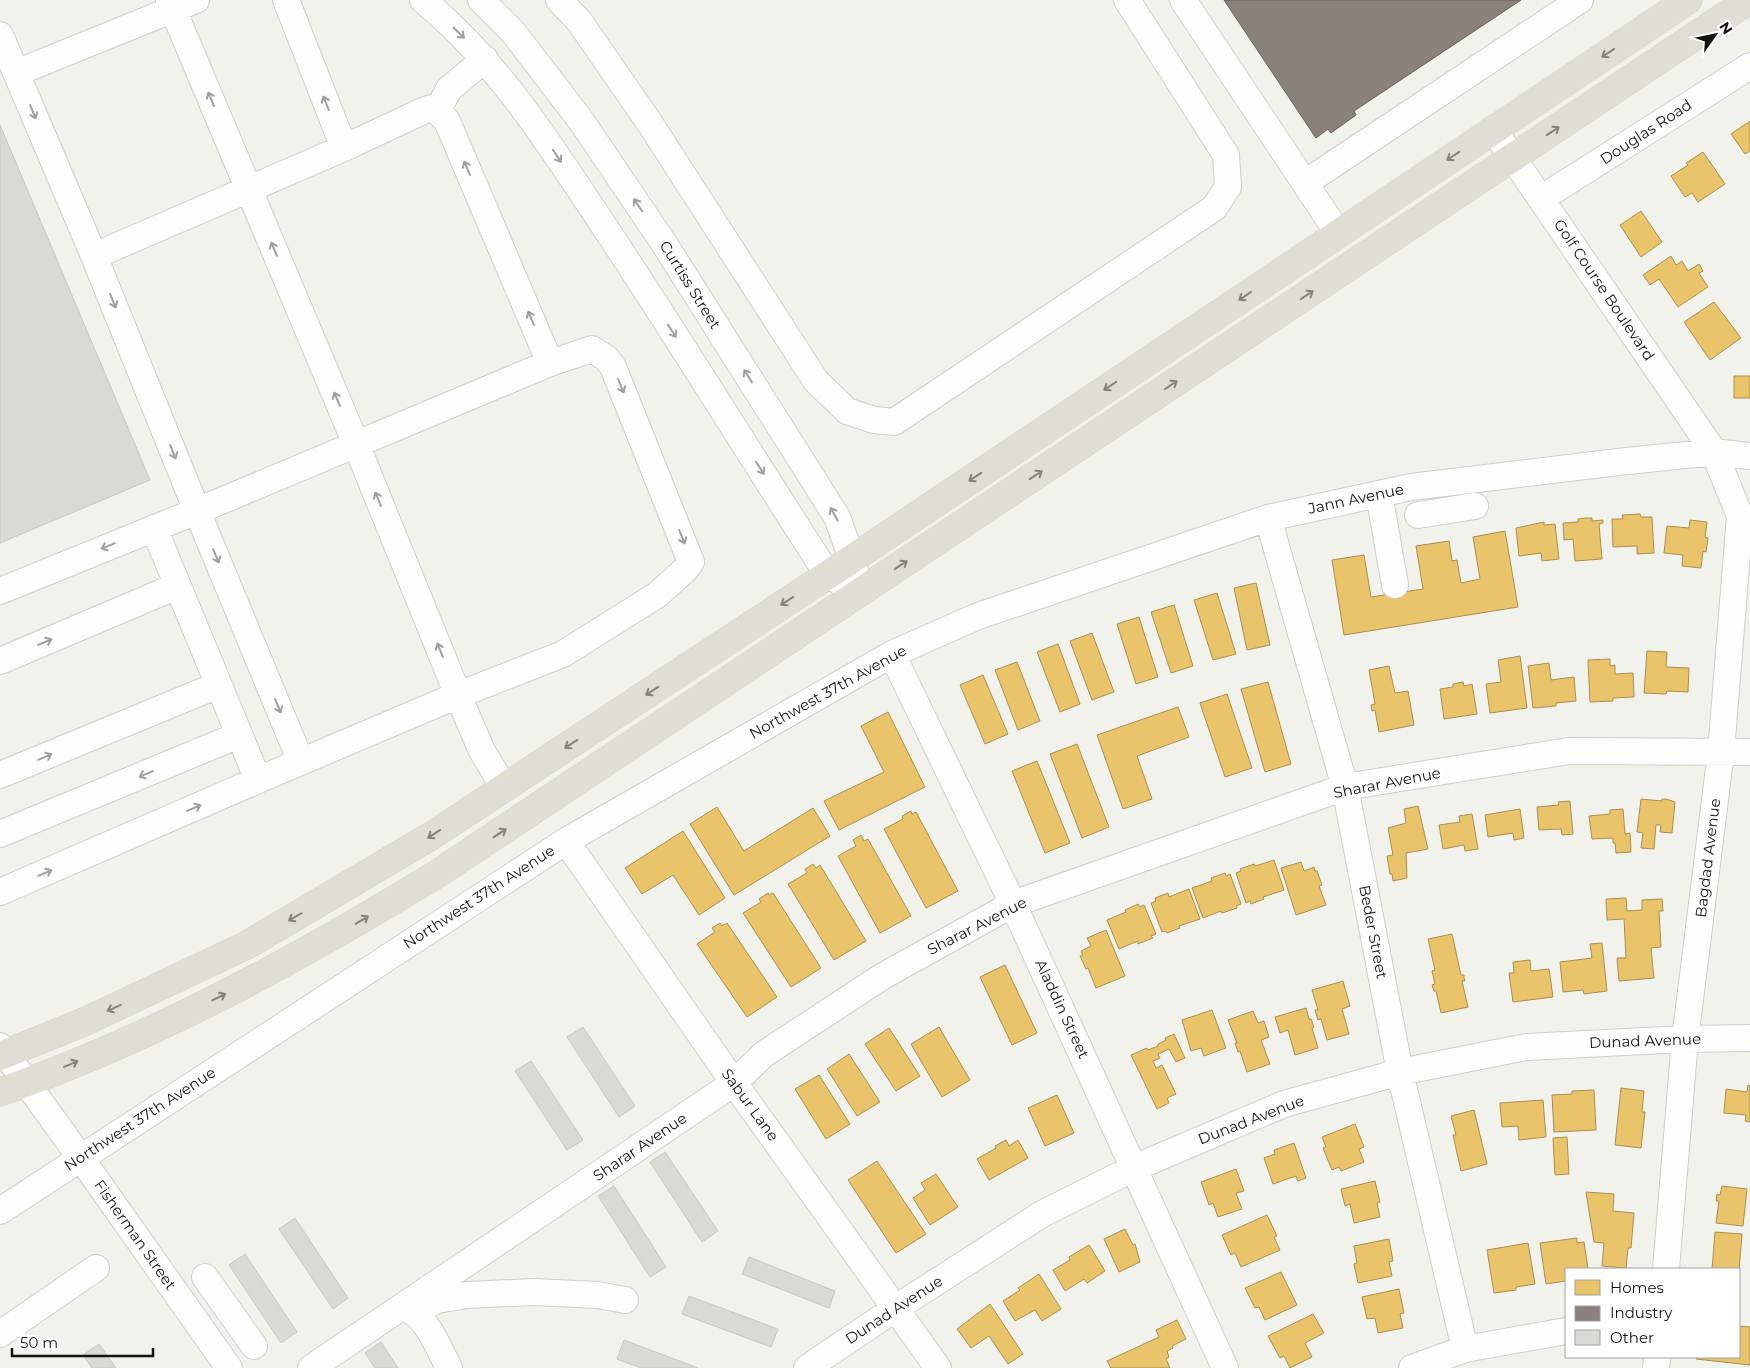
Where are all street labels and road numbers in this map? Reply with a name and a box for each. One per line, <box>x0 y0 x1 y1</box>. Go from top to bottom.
street label: Douglas Road <box>1596 95 1695 168</box>
street label: Golf Course Boulevard <box>1550 215 1659 364</box>
street label: Curtiss Street <box>656 237 725 332</box>
street label: Jann Avenue <box>1305 479 1405 518</box>
street label: Northwest 37th Avenue <box>746 640 910 743</box>
street label: Sharar Avenue <box>1332 763 1442 802</box>
street label: Bagdad Avenue <box>1691 797 1724 919</box>
street label: Northwest 37th Avenue <box>399 840 558 953</box>
street label: Beder Street <box>1355 884 1392 980</box>
street label: Sharar Avenue <box>924 892 1030 959</box>
street label: Aladdin Street <box>1031 956 1094 1061</box>
street label: Dunad Avenue <box>1589 1029 1701 1052</box>
street label: Northwest 37th Avenue <box>60 1062 219 1175</box>
street label: Sabur Lane <box>718 1065 783 1145</box>
street label: Dunad Avenue <box>1195 1091 1307 1149</box>
street label: Sharar Avenue <box>589 1108 690 1185</box>
street label: Fisherman Street <box>90 1176 181 1293</box>
street label: Dunad Avenue <box>842 1271 946 1348</box>

